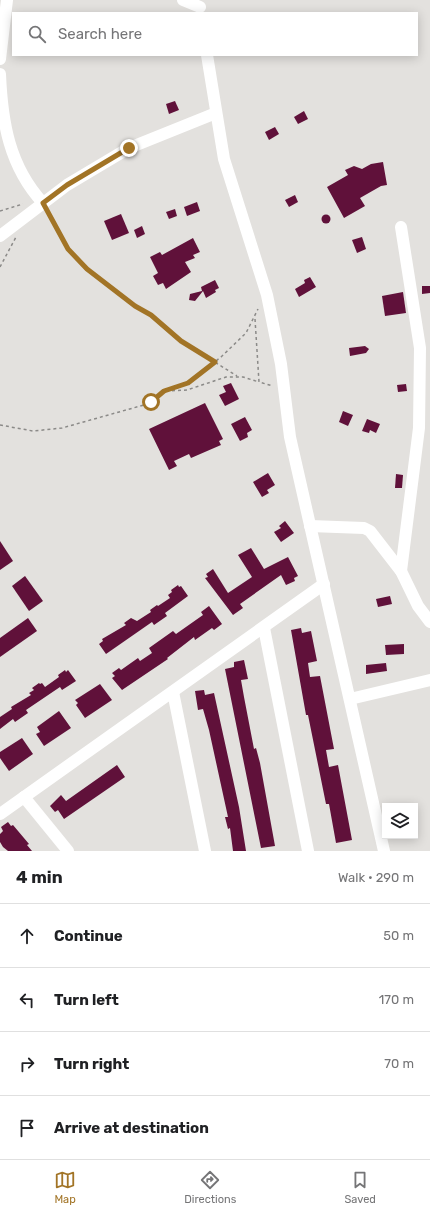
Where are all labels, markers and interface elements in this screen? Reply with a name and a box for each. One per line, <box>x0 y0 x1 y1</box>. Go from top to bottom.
search box <box>12 12 418 56</box>
icon: search <box>26 23 48 45</box>
text: Search here <box>58 25 142 43</box>
route end <box>120 139 138 157</box>
route start <box>142 393 160 411</box>
map controls <box>382 803 418 839</box>
button: layers <box>382 803 418 839</box>
text: 4 min <box>16 867 63 887</box>
text: Walk · 290 m <box>338 870 414 885</box>
icon: ahead <box>16 925 38 947</box>
text: Continue <box>54 927 123 945</box>
text: 50 m <box>383 928 414 943</box>
icon: left <box>16 989 38 1011</box>
text: Turn left <box>54 991 119 1009</box>
text: 170 m <box>379 992 414 1007</box>
icon: right <box>16 1053 38 1075</box>
text: Turn right <box>54 1055 129 1073</box>
text: 70 m <box>384 1056 414 1071</box>
icon: arrive <box>16 1117 38 1139</box>
text: Arrive at destination <box>54 1119 209 1137</box>
tab: Map <box>54 1169 76 1206</box>
tab: Directions <box>184 1169 236 1206</box>
tab: Saved <box>345 1169 376 1206</box>

